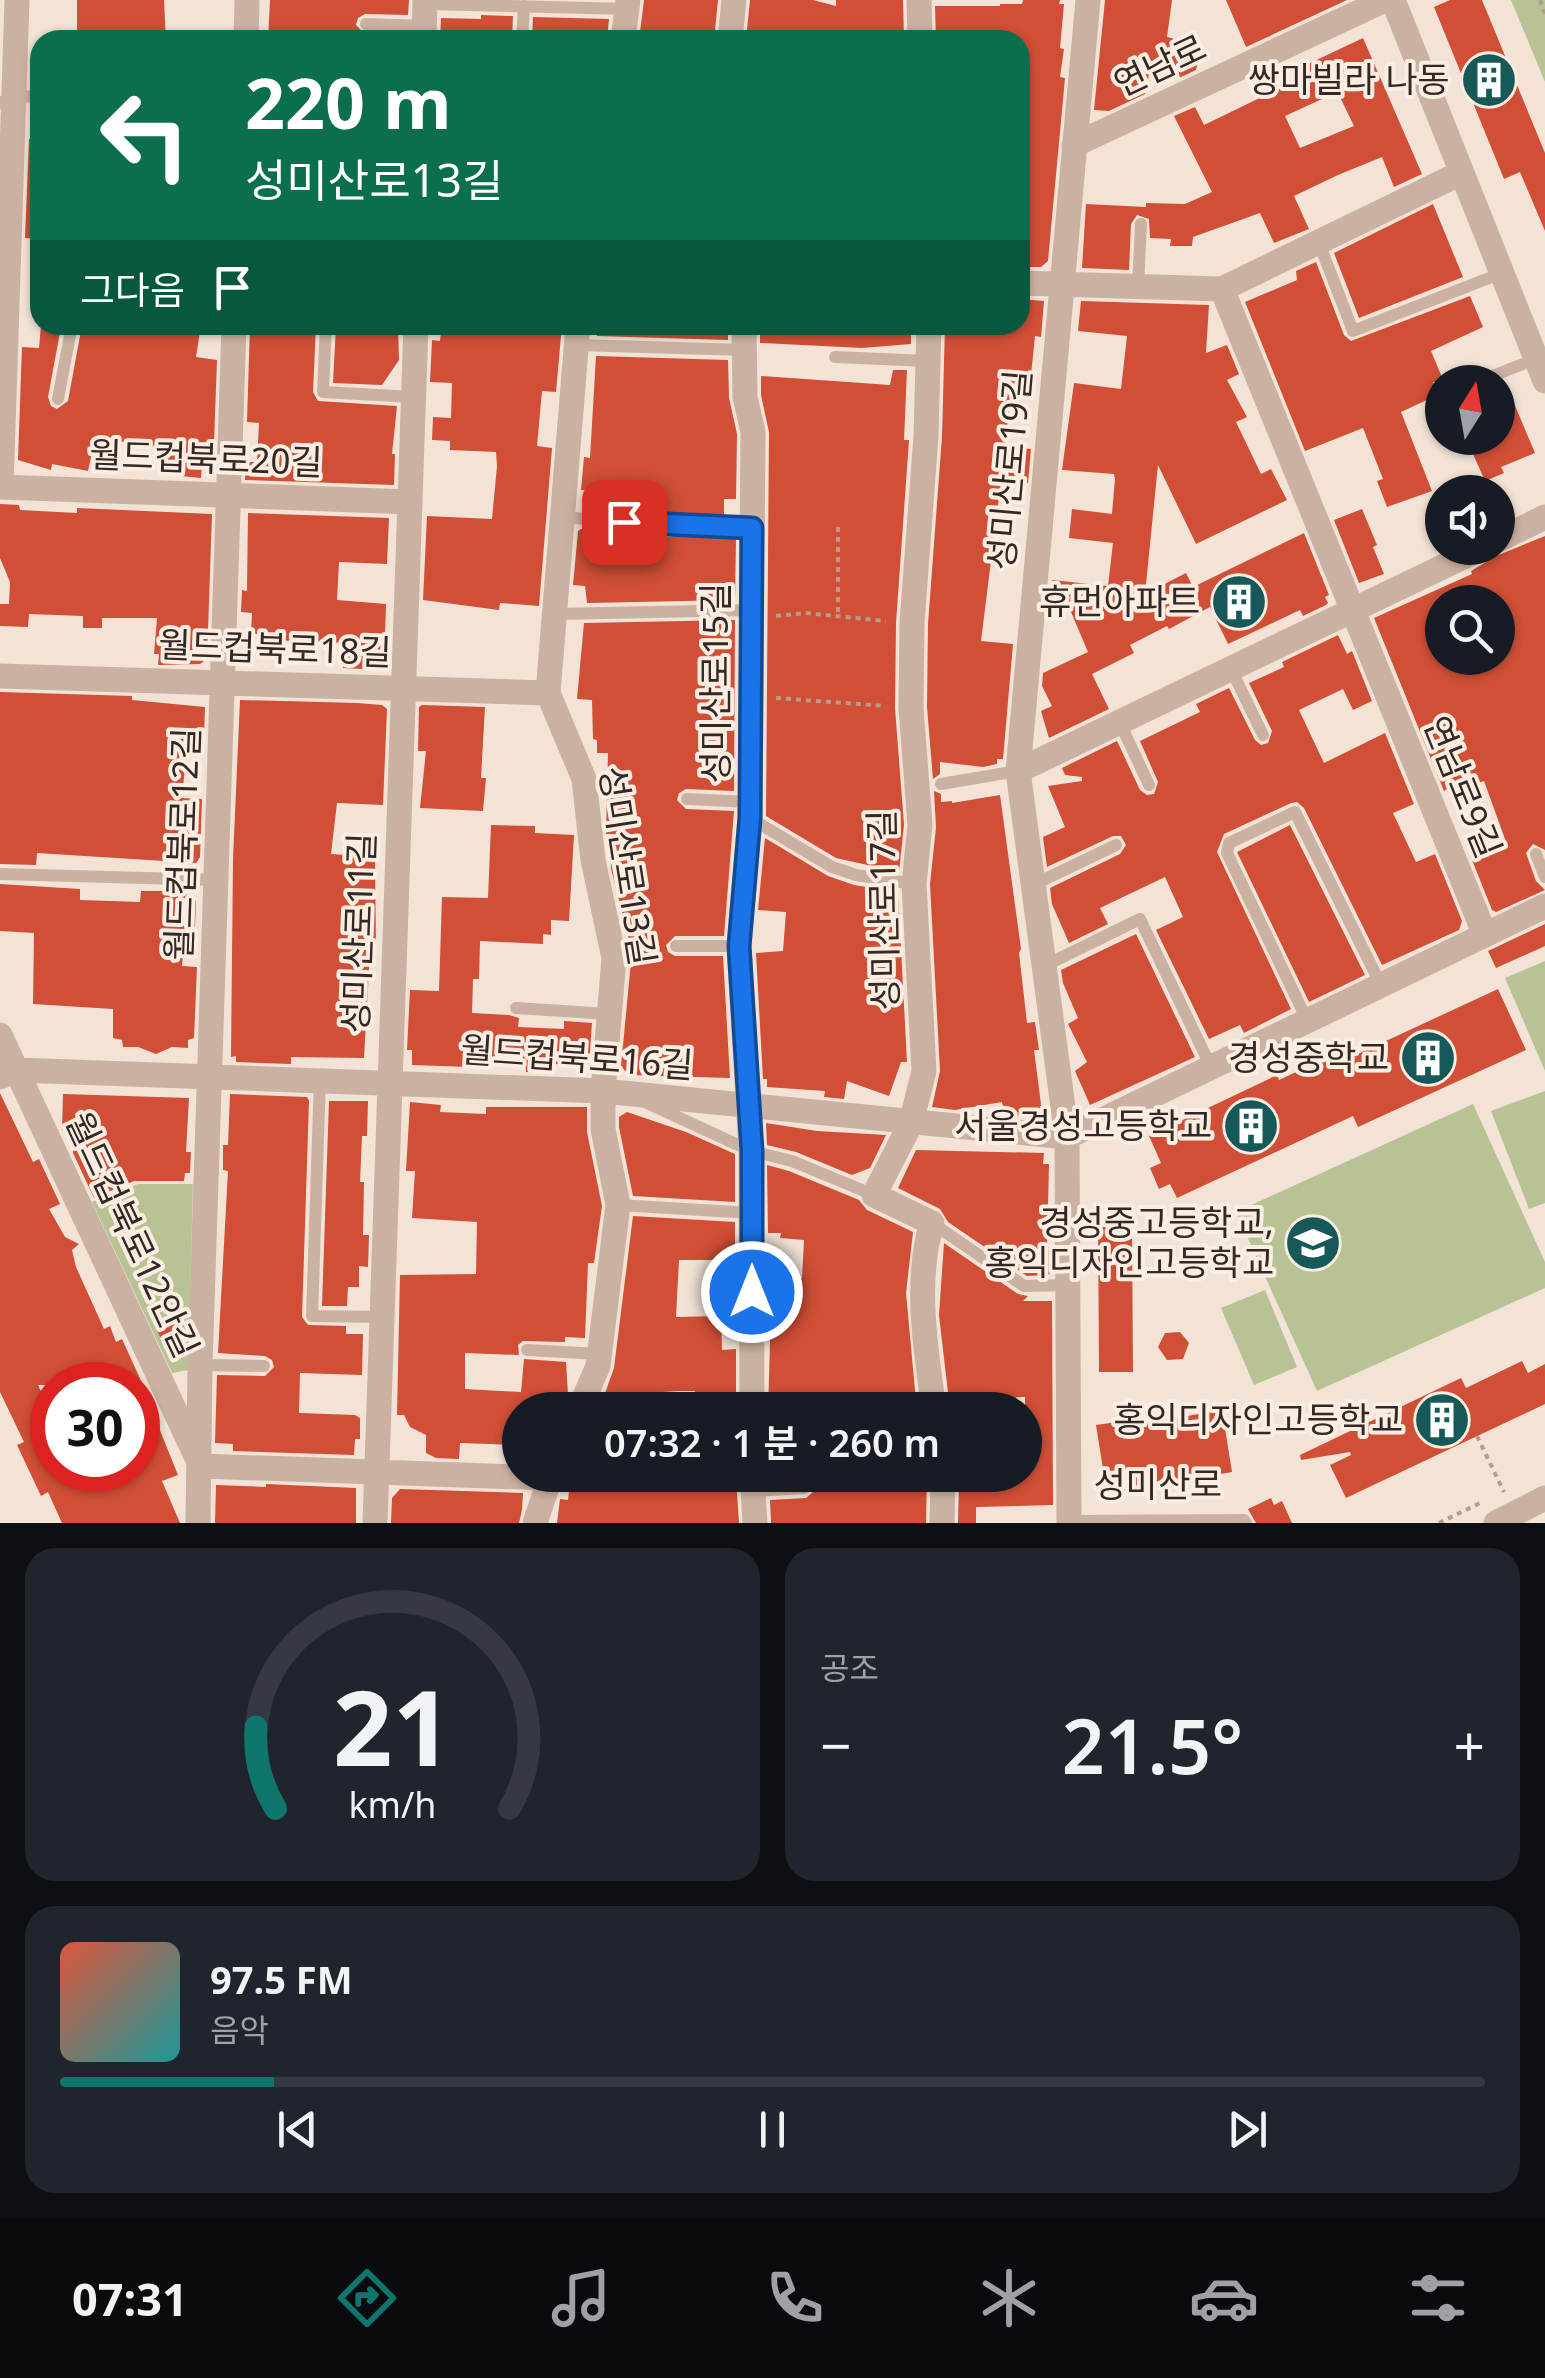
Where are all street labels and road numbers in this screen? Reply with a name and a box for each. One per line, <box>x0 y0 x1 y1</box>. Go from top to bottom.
street label: 연남로 <box>1106 23 1213 106</box>
street label: 성미산로19길 <box>976 368 1041 572</box>
street label: 월드컵북로20길 <box>89 430 323 485</box>
street label: 성미산로15길 <box>691 582 738 784</box>
street label: 월드컵북로18길 <box>158 620 392 675</box>
street label: 연남로9길 <box>1414 709 1513 864</box>
street label: 월드컵북로12길 <box>154 727 209 961</box>
street label: 성미산로13길 <box>590 763 667 969</box>
street label: 성미산로17길 <box>857 809 908 1011</box>
street label: 성미산로11길 <box>331 832 384 1034</box>
street label: 월드컵북로16길 <box>459 1025 695 1088</box>
street label: 월드컵북로12안길 <box>56 1104 211 1365</box>
street label: 성미산로 <box>1094 1460 1222 1507</box>

